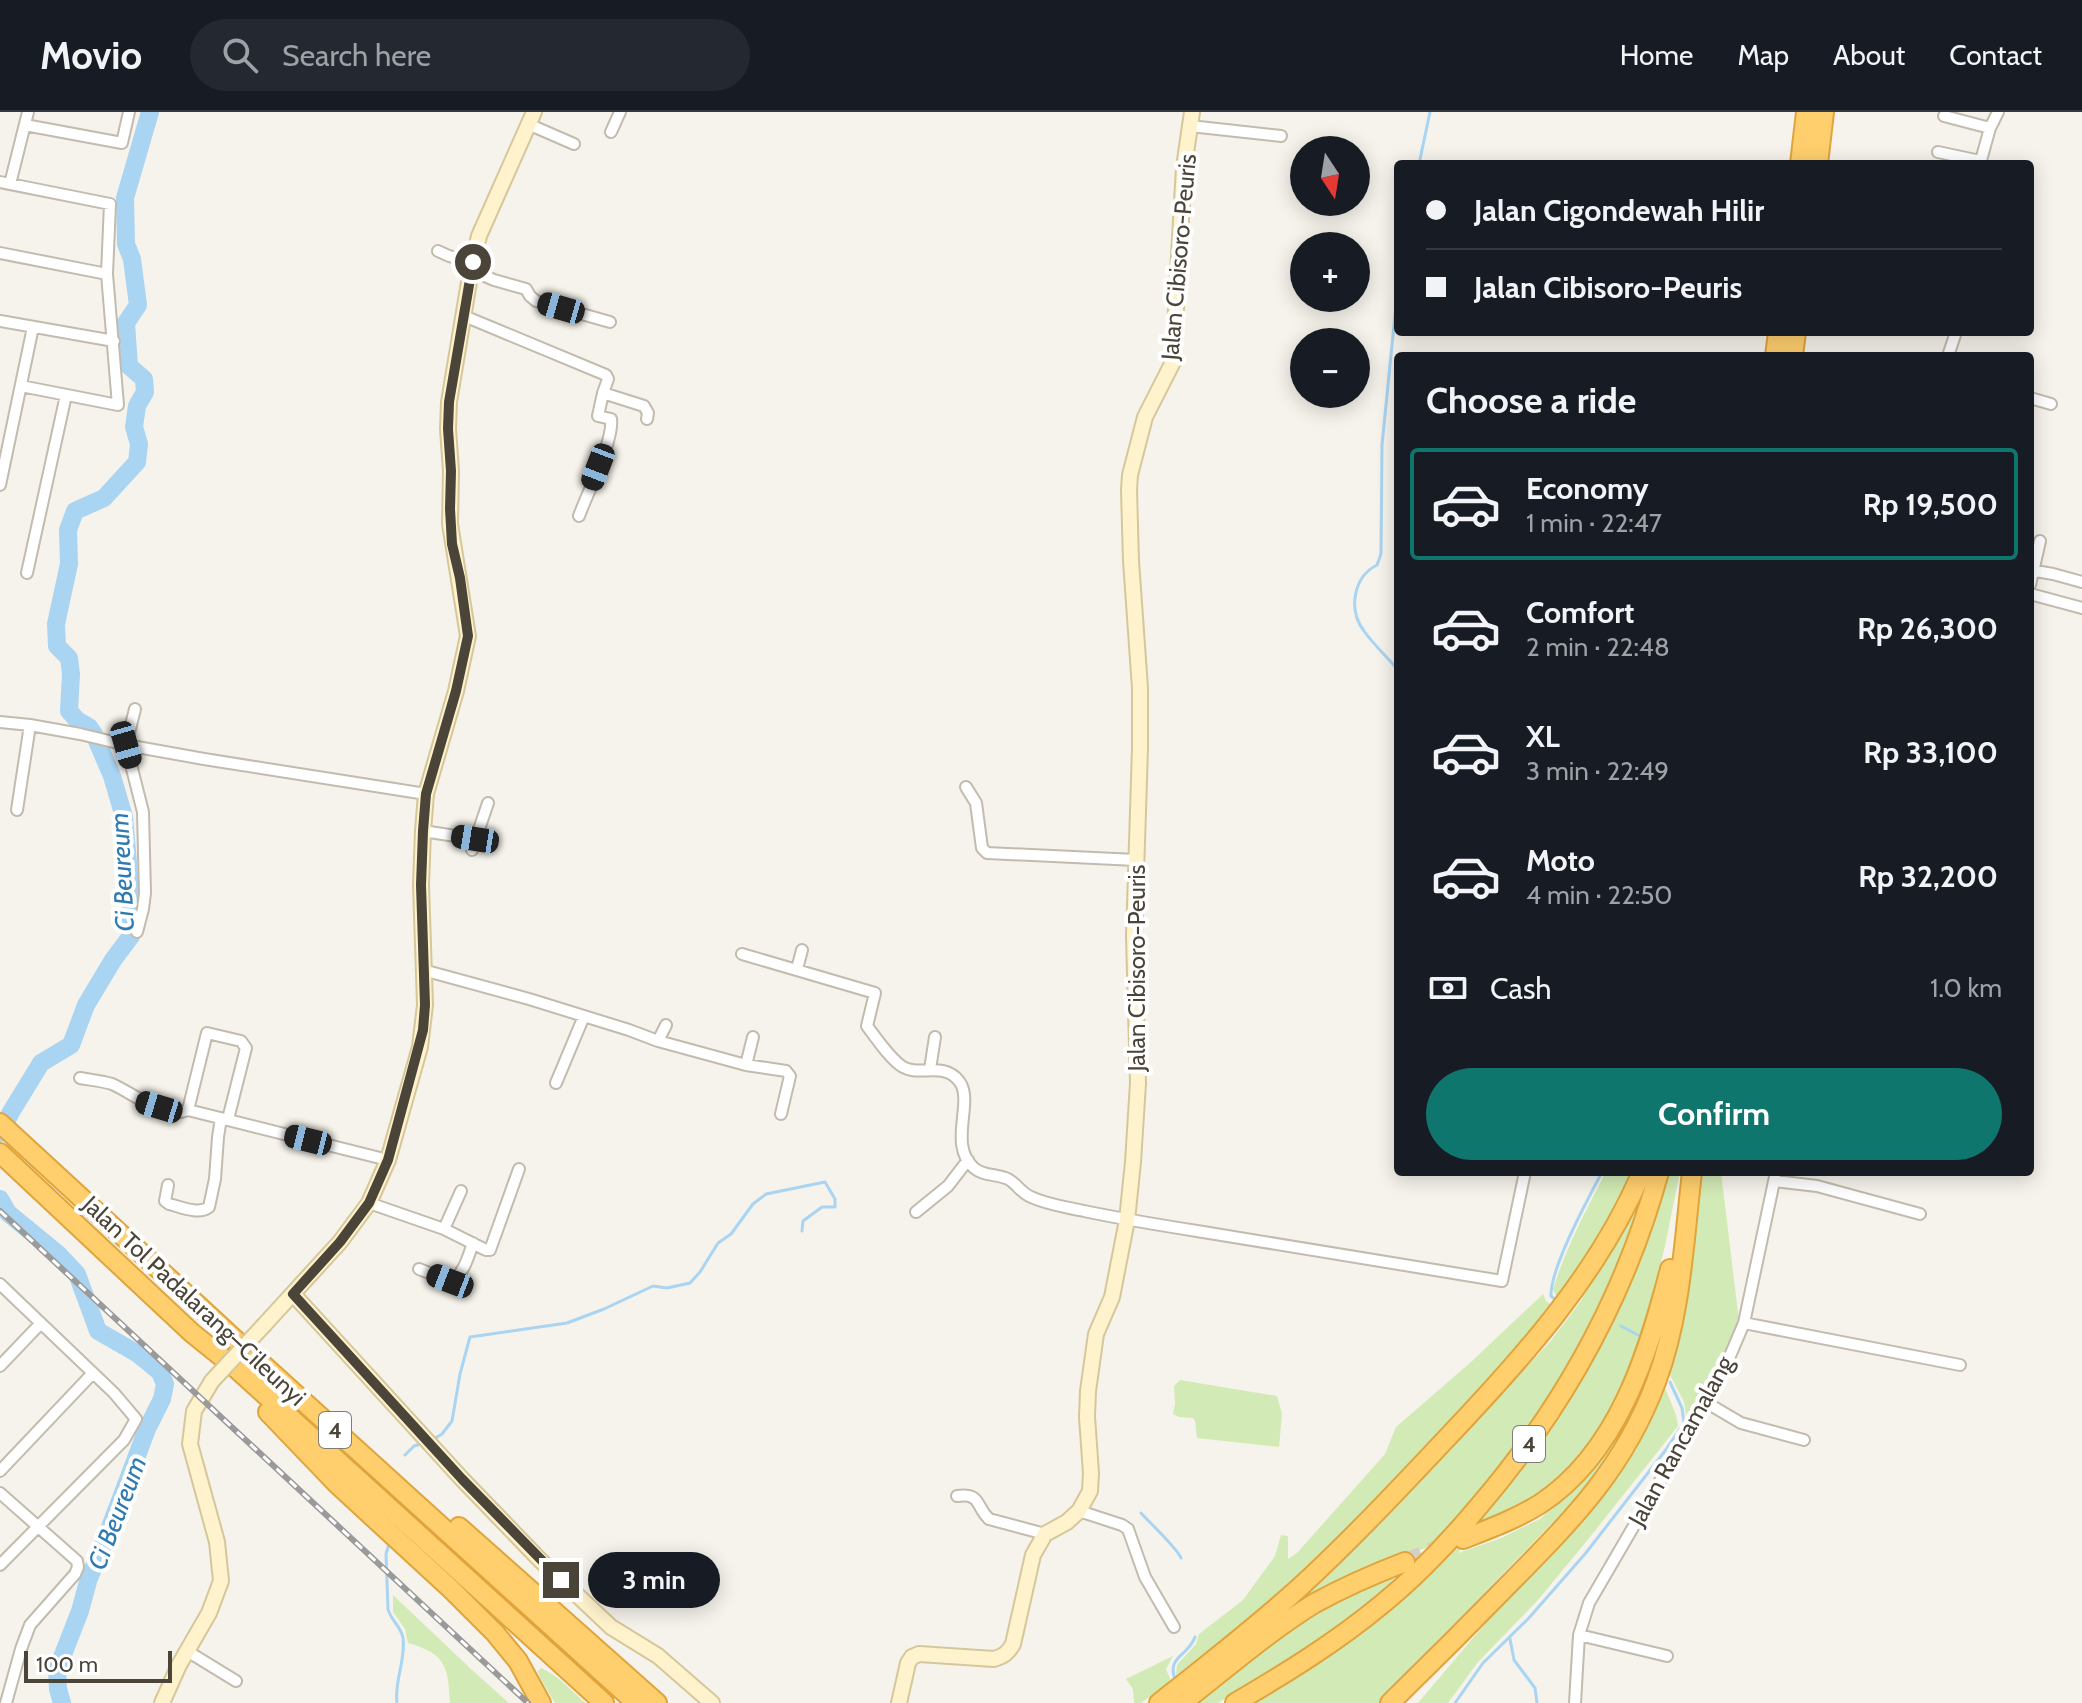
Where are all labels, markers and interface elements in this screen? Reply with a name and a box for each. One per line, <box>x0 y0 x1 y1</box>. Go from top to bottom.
search box <box>190 19 750 91</box>
text: Movio <box>40 32 142 79</box>
icon: search <box>218 33 262 77</box>
text: Search here <box>282 37 431 74</box>
text: Home <box>1620 38 1693 72</box>
text: Map <box>1737 38 1789 72</box>
text: About <box>1833 38 1905 72</box>
text: Contact <box>1949 38 2042 72</box>
north arrow <box>1290 136 1370 216</box>
map controls <box>1290 136 1370 408</box>
street label: Jalan Cibisoro-Peuris <box>1155 152 1202 362</box>
text: Jalan Cigondewah Hilir <box>1474 192 1764 229</box>
button: + <box>1290 232 1370 312</box>
route start <box>455 244 491 280</box>
text: Jalan Cibisoro-Peuris <box>1474 269 1742 306</box>
car <box>535 290 587 326</box>
button: − <box>1290 328 1370 408</box>
text: Choose a ride <box>1426 378 1636 422</box>
car <box>578 440 618 494</box>
icon: car <box>1430 468 1502 540</box>
text: Economy <box>1526 470 1649 507</box>
text: Rp 19,500 <box>1863 486 1998 523</box>
text: 1 min · 22:47 <box>1526 507 1662 539</box>
icon: car <box>1430 592 1502 664</box>
text: Comfort <box>1526 594 1634 631</box>
text: Rp 26,300 <box>1857 610 1998 647</box>
text: 2 min · 22:48 <box>1526 631 1670 663</box>
icon: car <box>1430 716 1502 788</box>
text: XL <box>1526 718 1560 755</box>
car <box>108 719 144 771</box>
text: Rp 33,100 <box>1863 734 1998 771</box>
text: 3 min · 22:49 <box>1526 755 1669 787</box>
water label: Ci Beureum <box>103 812 141 932</box>
car <box>449 823 501 855</box>
icon: car <box>1430 840 1502 912</box>
text: Moto <box>1526 842 1595 879</box>
text: Rp 32,200 <box>1858 858 1998 895</box>
street label: Jalan Cibisoro-Peuris <box>1122 864 1151 1073</box>
text: 4 min · 22:50 <box>1526 879 1672 911</box>
icon: cash <box>1426 966 1470 1010</box>
text: Cash <box>1490 970 1552 1007</box>
text: 1.0 km <box>1930 972 2002 1004</box>
button: Confirm <box>1426 1068 2002 1160</box>
car <box>133 1089 185 1125</box>
car <box>282 1123 334 1157</box>
street label: Jalan Tol Padalarang–Cileunyi <box>76 1189 312 1412</box>
car <box>423 1261 477 1301</box>
street label: Jalan Rancamalang <box>1621 1350 1740 1532</box>
road number: 4 <box>319 1412 351 1448</box>
road number: 4 <box>1513 1426 1545 1462</box>
water label: Ci Beureum <box>81 1452 153 1574</box>
callout: 3 min <box>589 1552 721 1608</box>
route end <box>543 1562 579 1598</box>
text: 3 min <box>622 1564 686 1596</box>
scale bar <box>24 1647 172 1683</box>
text: 100 m <box>36 1651 98 1678</box>

